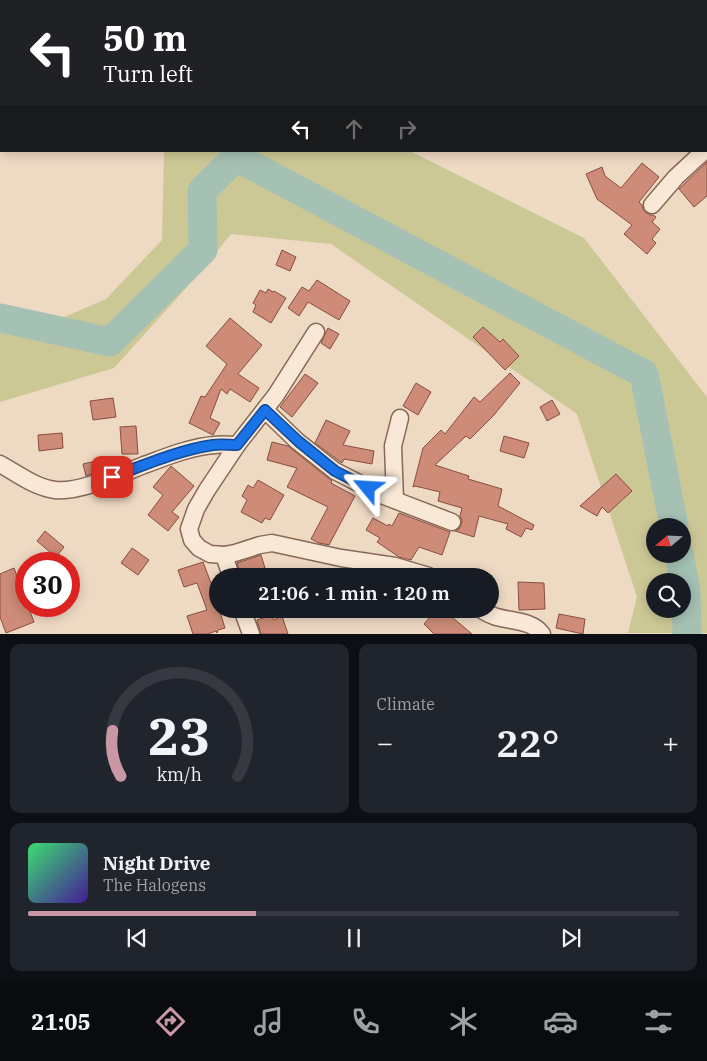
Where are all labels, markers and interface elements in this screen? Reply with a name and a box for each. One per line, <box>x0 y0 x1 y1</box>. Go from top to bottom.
text: 50 m <box>103 15 187 61</box>
icon: left <box>20 20 85 85</box>
text: Turn left <box>103 59 193 88</box>
icon: left <box>287 115 315 143</box>
icon: ahead <box>340 115 368 143</box>
icon: right <box>393 115 421 143</box>
pin <box>91 456 133 498</box>
position arrow <box>341 461 393 513</box>
icon: arrive <box>98 463 126 491</box>
north arrow <box>646 518 691 562</box>
map controls <box>646 518 691 618</box>
speed limit sign: 30 <box>15 552 80 617</box>
button: search <box>646 573 691 618</box>
text: 21:06 · 1 min · 120 m <box>258 581 450 605</box>
text: Climate <box>377 694 435 714</box>
text: 23 <box>148 702 210 769</box>
text: 22° <box>496 718 559 767</box>
text: − <box>377 724 393 761</box>
text: + <box>662 724 679 761</box>
text: km/h <box>157 763 202 786</box>
text: Night Drive <box>103 851 211 875</box>
text: The Halogens <box>103 875 206 895</box>
icon: previous <box>123 924 151 952</box>
icon: pause <box>340 924 368 952</box>
icon: next <box>557 924 585 952</box>
icon: directions <box>153 1004 188 1039</box>
icon: music <box>251 1004 286 1039</box>
icon: phone <box>348 1004 383 1039</box>
icon: climate <box>446 1004 481 1039</box>
icon: car <box>543 1004 578 1039</box>
icon: filters <box>641 1004 676 1039</box>
text: 21:05 <box>31 1007 91 1036</box>

